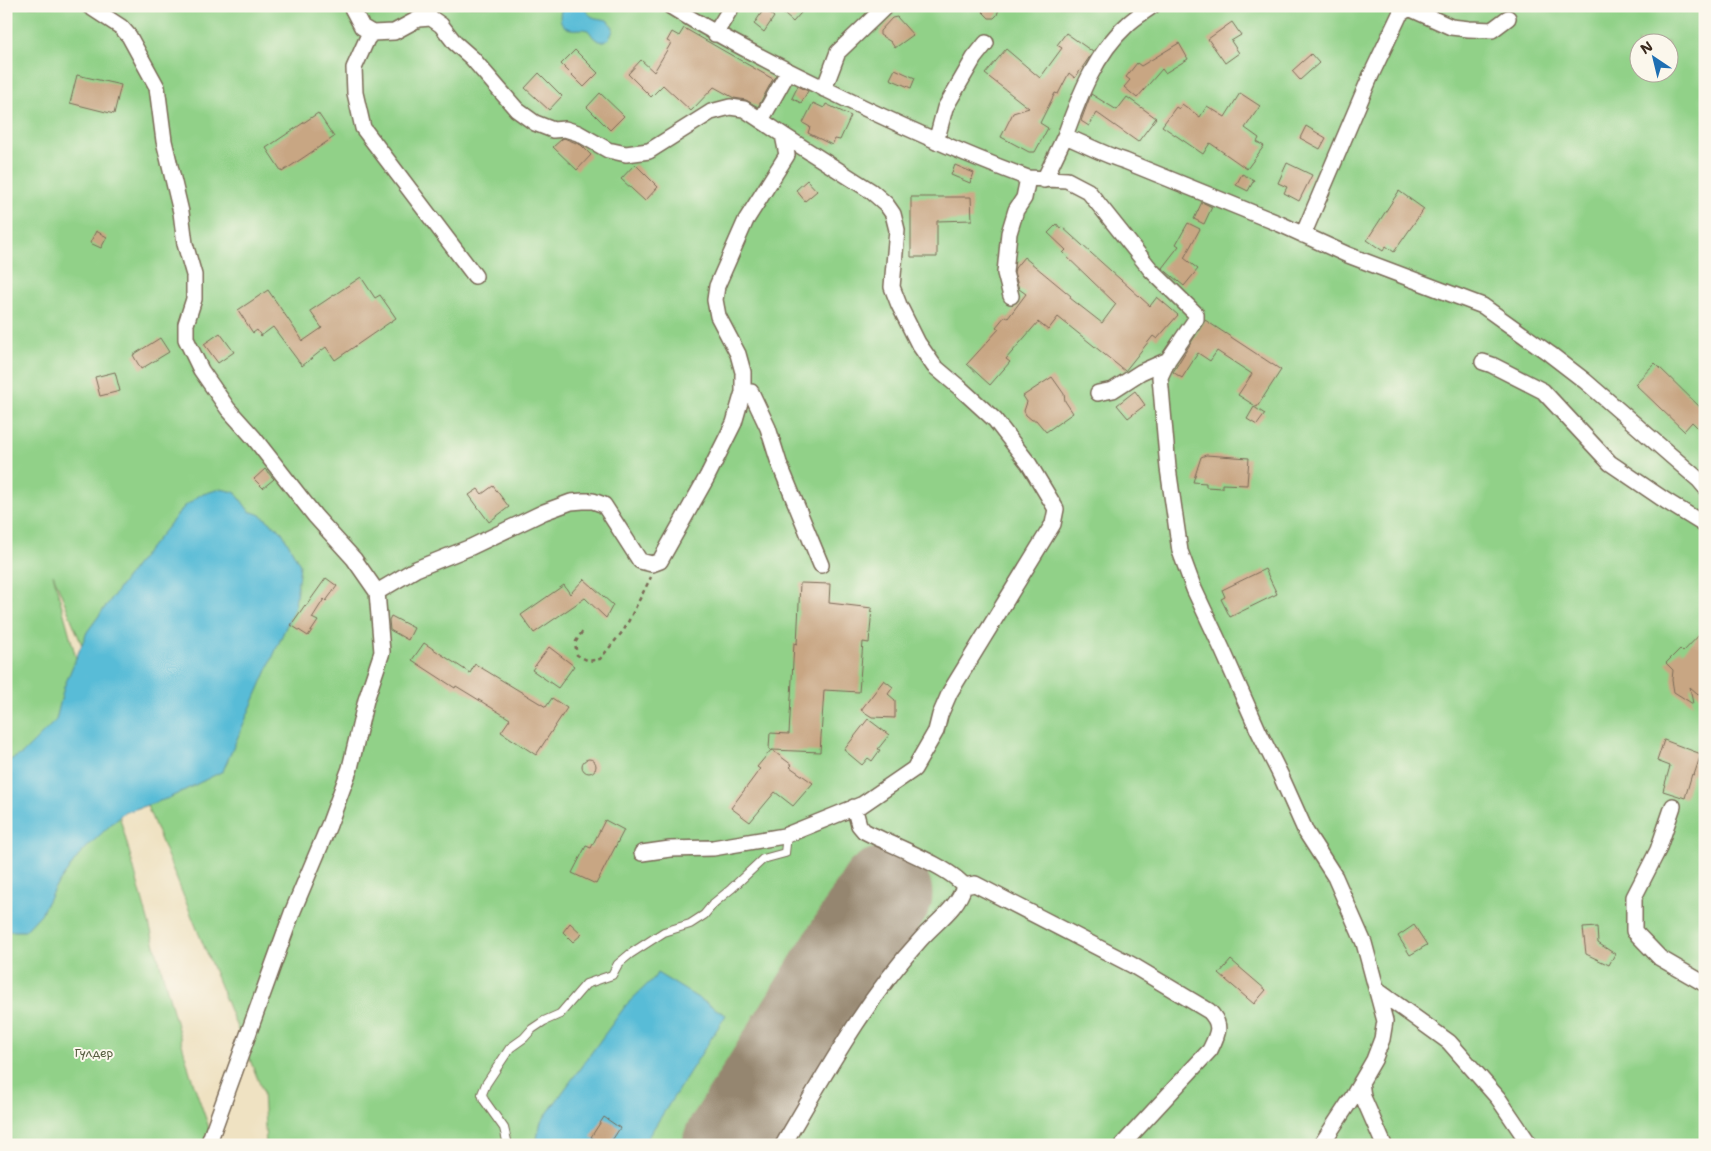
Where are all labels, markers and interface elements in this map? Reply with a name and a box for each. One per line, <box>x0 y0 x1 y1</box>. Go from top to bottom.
north arrow <box>1628 32 1678 82</box>
text: N <box>1637 37 1656 58</box>
park label: Гүлдер <box>75 1045 114 1061</box>

